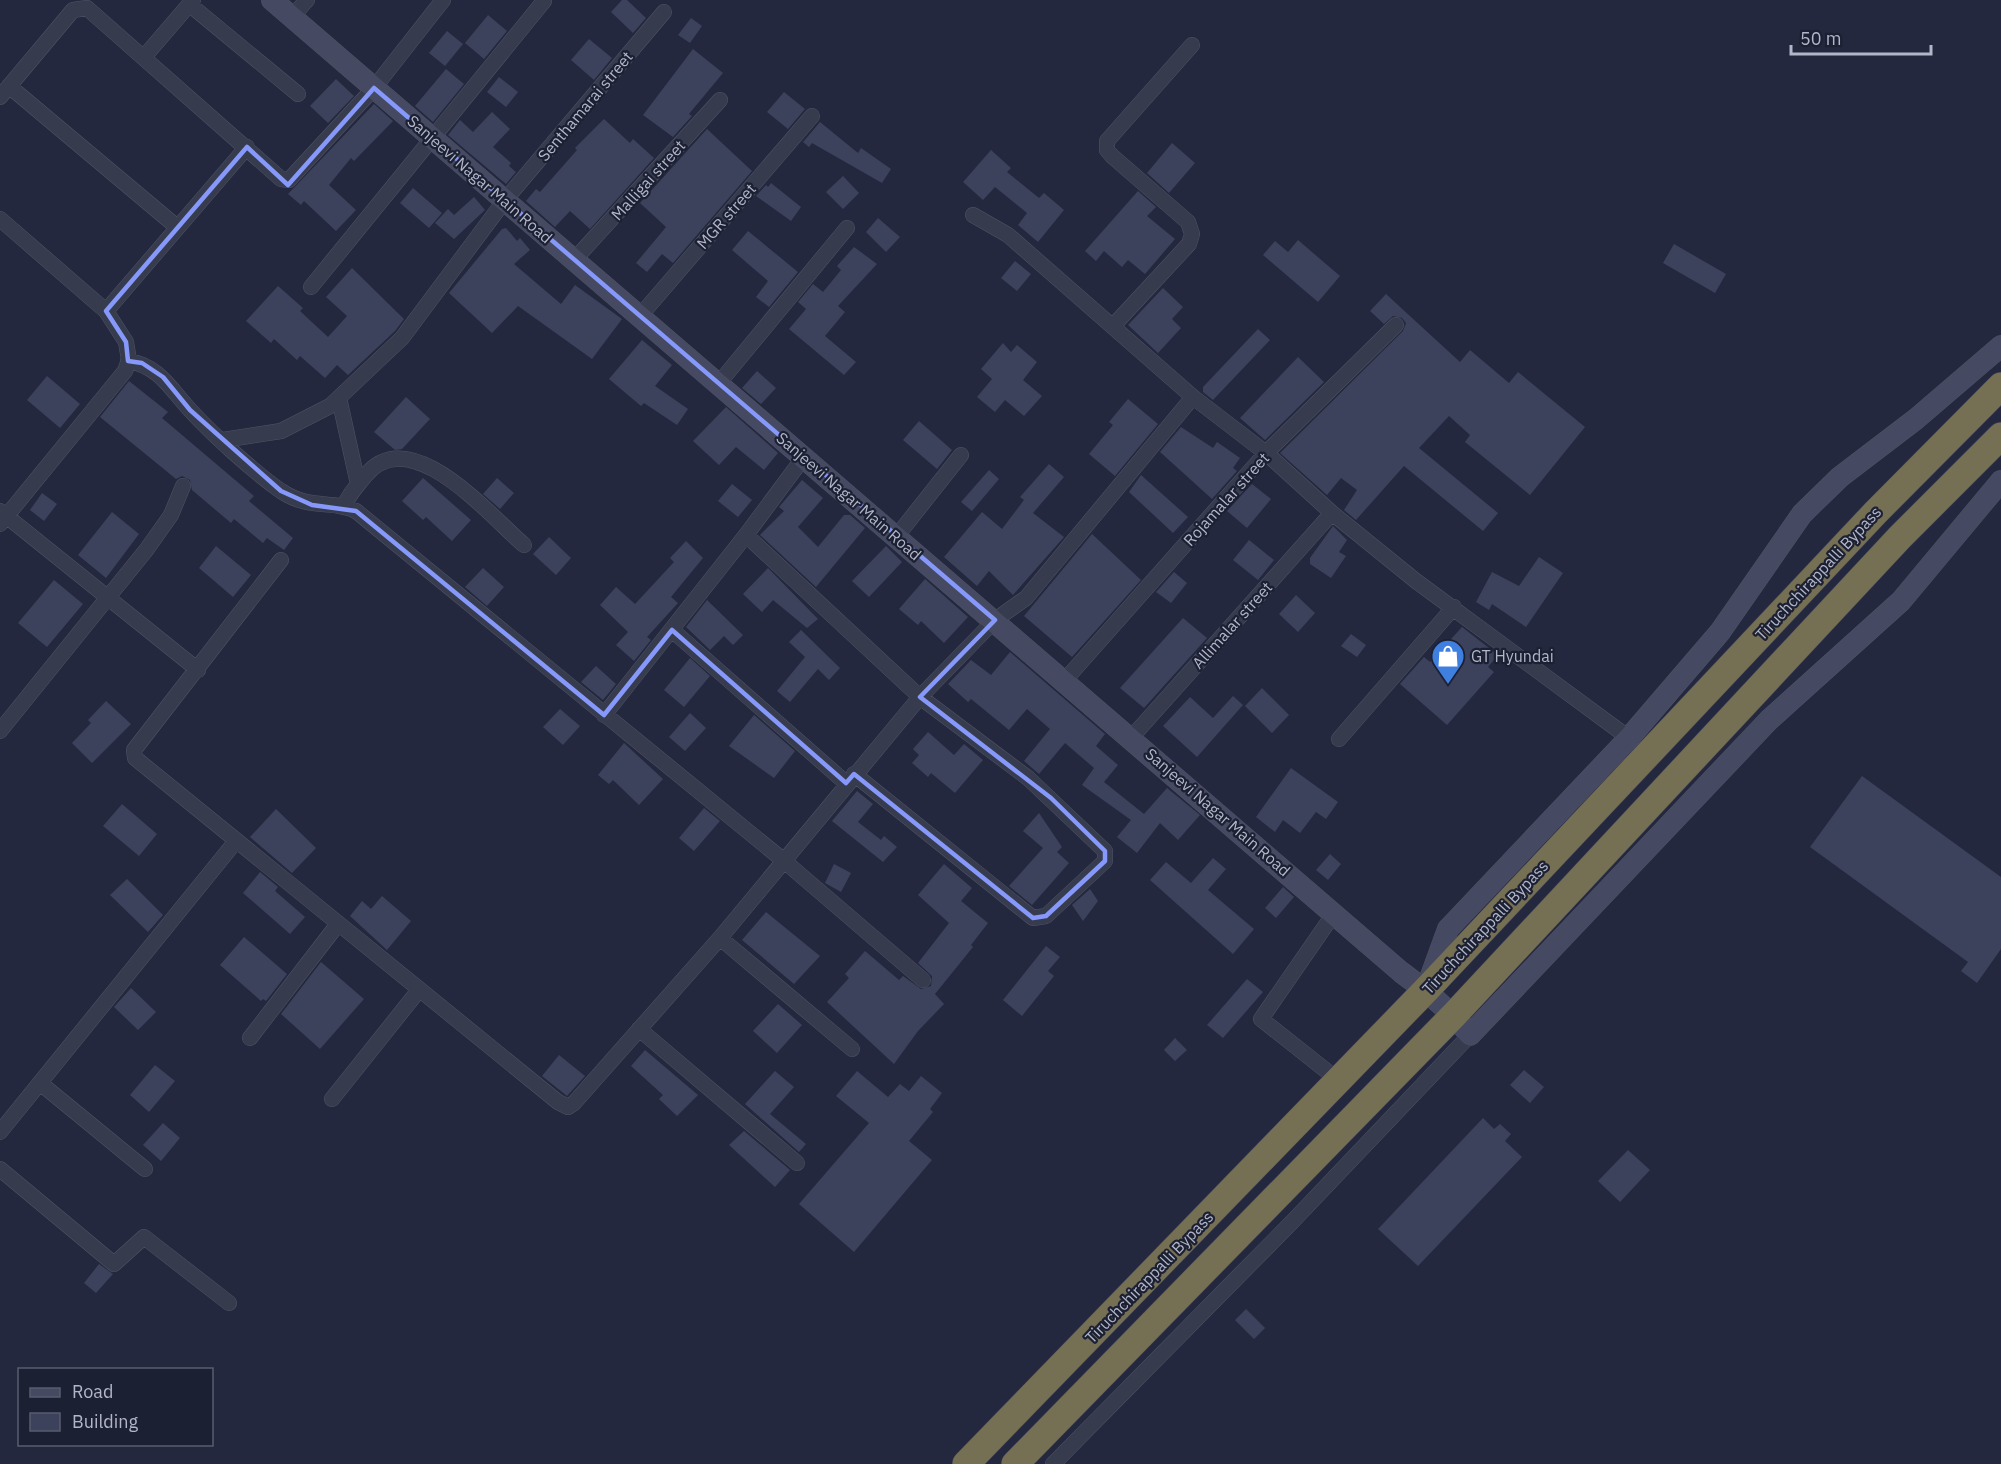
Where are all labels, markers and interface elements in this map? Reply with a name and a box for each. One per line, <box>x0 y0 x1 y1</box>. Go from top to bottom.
scale bar <box>1791 18 1930 56</box>
text: 50 m <box>1800 27 1842 50</box>
street label: Senthamarai street <box>533 47 637 165</box>
street label: Sanjeevi Nagar Main Road <box>403 111 557 247</box>
street label: Malligai street <box>607 136 689 224</box>
street label: MGR street <box>692 179 760 253</box>
street label: Sanjeevi Nagar Main Road <box>772 428 926 564</box>
street label: Rojamalar street <box>1179 448 1273 550</box>
street label: Tiruchchirappalli Bypass <box>1751 502 1885 644</box>
street label: Allimalar street <box>1188 577 1276 673</box>
shop icon: GT Hyundai <box>1430 638 1466 685</box>
place label: GT Hyundai <box>1471 646 1554 666</box>
street label: Sanjeevi Nagar Main Road <box>1141 744 1295 880</box>
street label: Tiruchchirappalli Bypass <box>1418 856 1552 998</box>
street label: Tiruchchirappalli Bypass <box>1081 1207 1217 1347</box>
legend <box>18 1368 213 1446</box>
text: Road <box>72 1380 113 1403</box>
text: Building <box>72 1410 139 1433</box>

